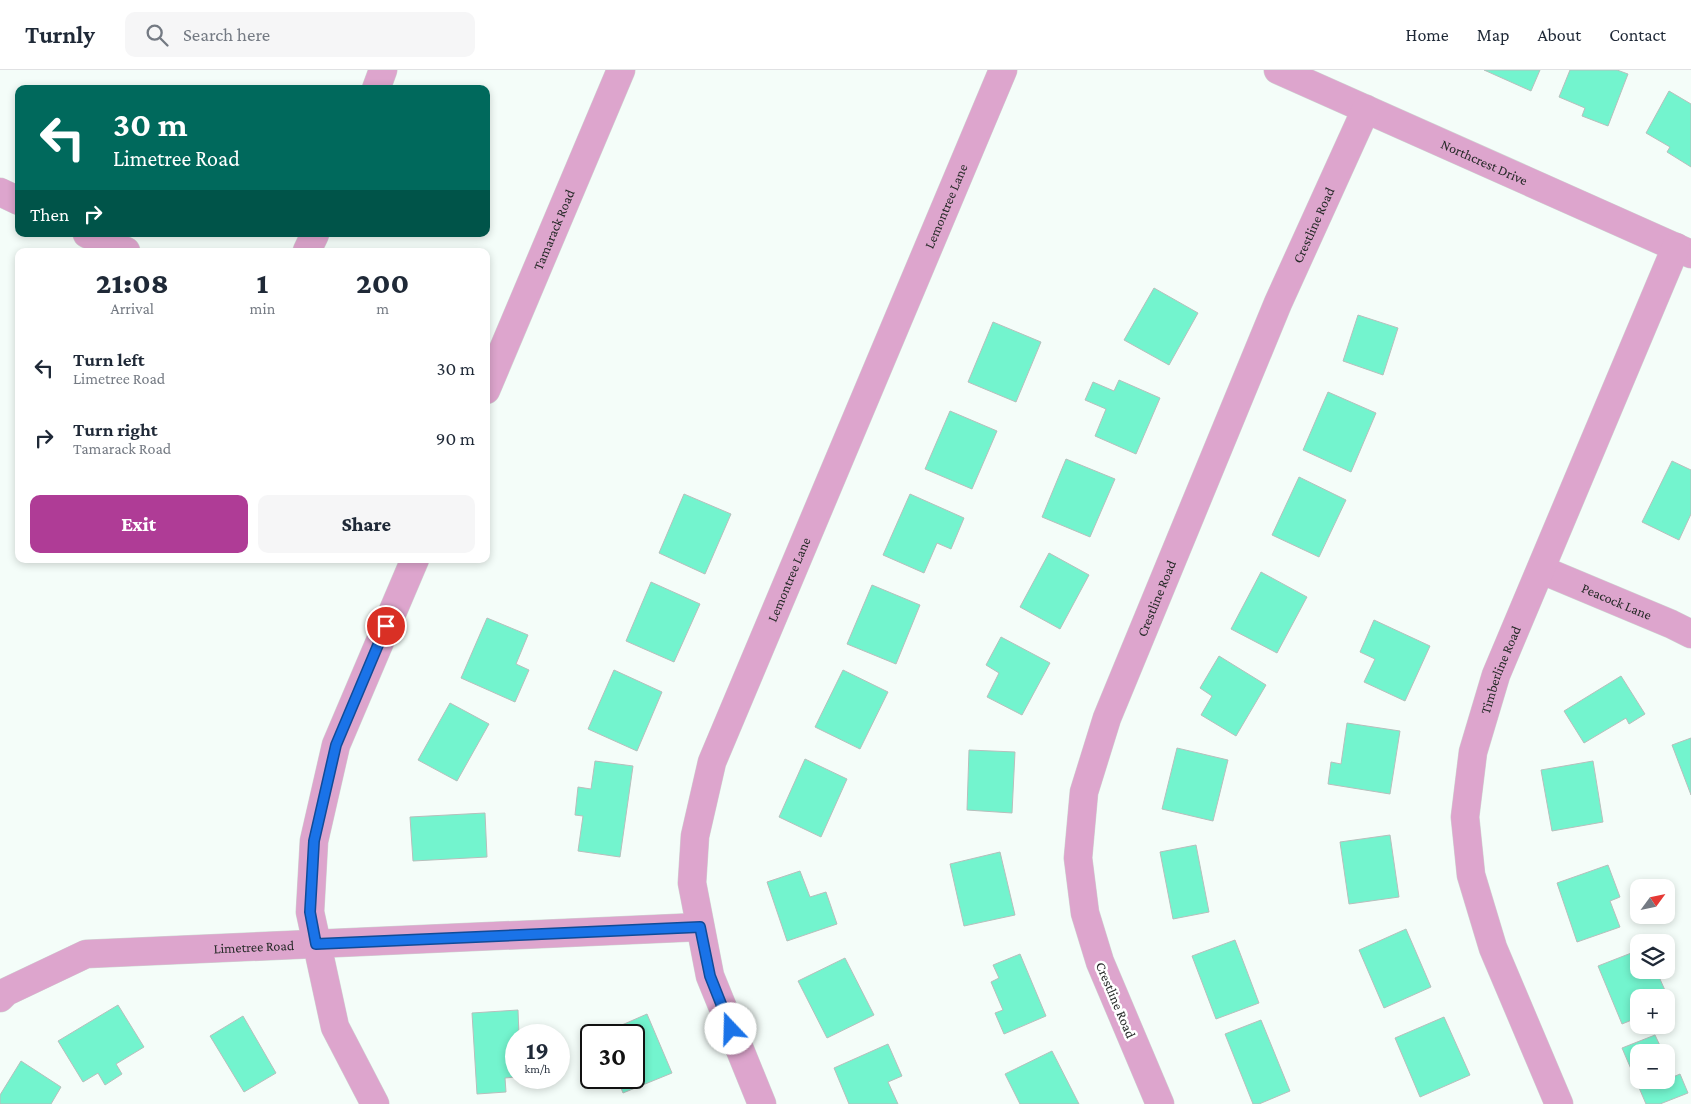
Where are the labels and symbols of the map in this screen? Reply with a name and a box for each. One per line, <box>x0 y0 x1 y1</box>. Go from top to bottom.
street label: Northcrest Drive <box>1439 136 1530 188</box>
street label: Lemontree Lane <box>921 161 971 251</box>
street label: Crestline Road <box>1289 184 1338 265</box>
street label: Tamarack Road <box>530 186 578 272</box>
street label: Lemontree Lane <box>764 535 814 624</box>
street label: Crestline Road <box>1133 557 1179 639</box>
street label: Peacock Lane <box>1579 580 1654 623</box>
pin <box>365 605 407 647</box>
street label: Timberline Road <box>1477 623 1524 716</box>
north arrow <box>1630 879 1675 924</box>
street label: Limetree Road <box>213 937 295 956</box>
street label: Crestline Road <box>1093 959 1139 1041</box>
position arrow <box>704 1002 756 1054</box>
speed limit sign: 30 <box>580 1024 645 1089</box>

